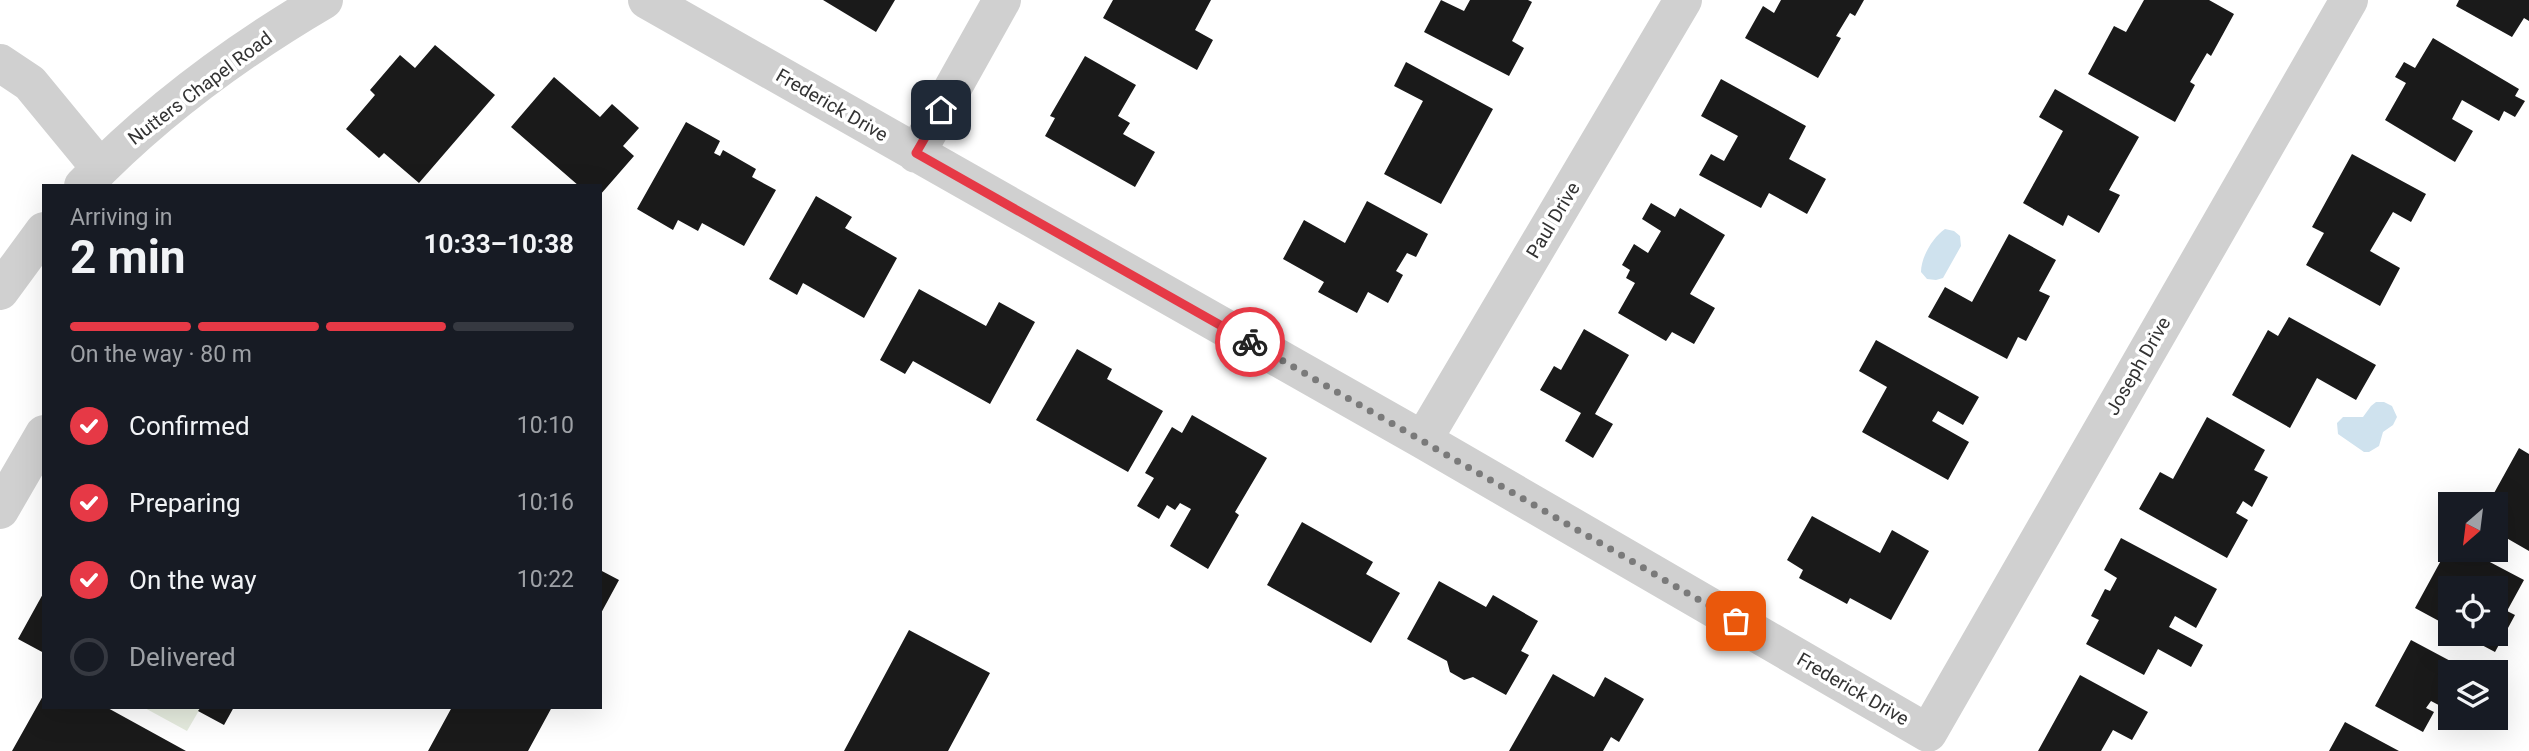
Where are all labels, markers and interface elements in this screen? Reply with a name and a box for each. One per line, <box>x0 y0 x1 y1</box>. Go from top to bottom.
street label: Nutters Chapel Road <box>123 26 277 150</box>
street label: Frederick Drive <box>772 64 892 146</box>
pin <box>911 80 971 140</box>
icon: home <box>922 91 960 129</box>
street label: Paul Drive <box>1521 178 1585 262</box>
text: Arriving in <box>70 204 173 231</box>
text: 10:33–10:38 <box>424 229 574 259</box>
text: 2 min <box>70 230 186 284</box>
courier <box>1215 307 1285 377</box>
street label: Joseph Drive <box>2101 313 2175 419</box>
icon: bike <box>1231 323 1269 361</box>
text: On the way · 80 m <box>70 341 252 368</box>
icon: check <box>70 407 108 445</box>
text: Confirmed <box>129 411 250 441</box>
text: 10:10 <box>517 412 574 439</box>
icon: check <box>70 484 108 522</box>
text: Preparing <box>129 488 241 518</box>
text: 10:16 <box>517 489 574 516</box>
north arrow <box>2438 492 2508 562</box>
map controls <box>2438 492 2508 730</box>
icon: check <box>70 561 108 599</box>
text: On the way <box>129 565 257 595</box>
text: 10:22 <box>517 566 574 593</box>
button: locate <box>2438 576 2508 646</box>
pin <box>1706 591 1766 651</box>
icon: bag <box>1717 602 1755 640</box>
text: Delivered <box>129 642 236 672</box>
street label: Frederick Drive <box>1793 648 1913 730</box>
button: layers <box>2438 660 2508 730</box>

